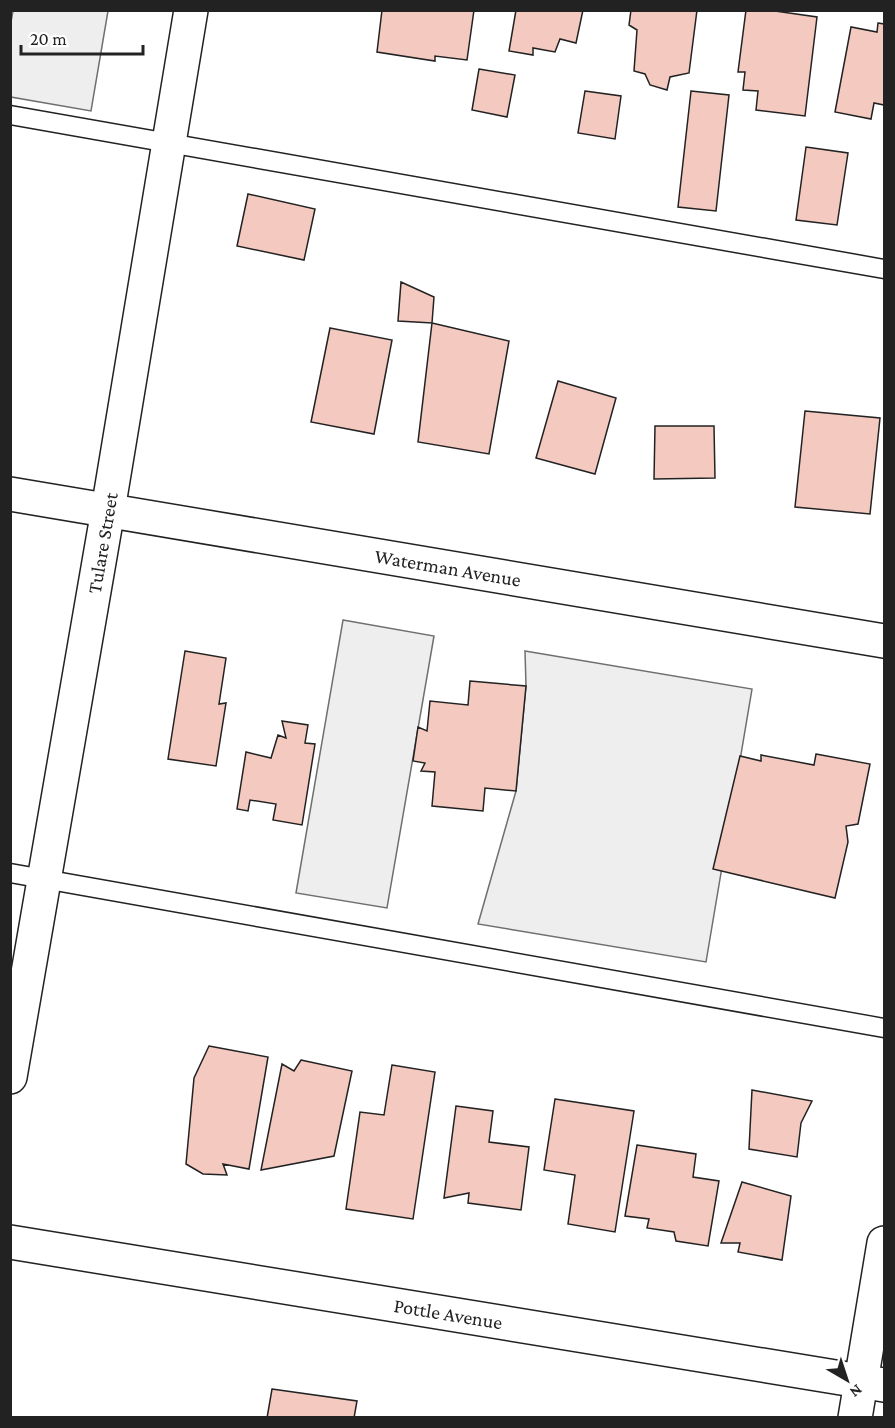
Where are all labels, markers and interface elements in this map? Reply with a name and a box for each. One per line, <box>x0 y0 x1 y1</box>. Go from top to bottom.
scale bar <box>21 18 142 56</box>
text: 20 m <box>30 29 67 49</box>
street label: Tulare Street <box>83 490 122 595</box>
street label: Waterman Avenue <box>373 545 523 591</box>
street label: Pottle Avenue <box>392 1294 504 1333</box>
north arrow <box>817 1350 877 1410</box>
text: N <box>846 1381 866 1401</box>

